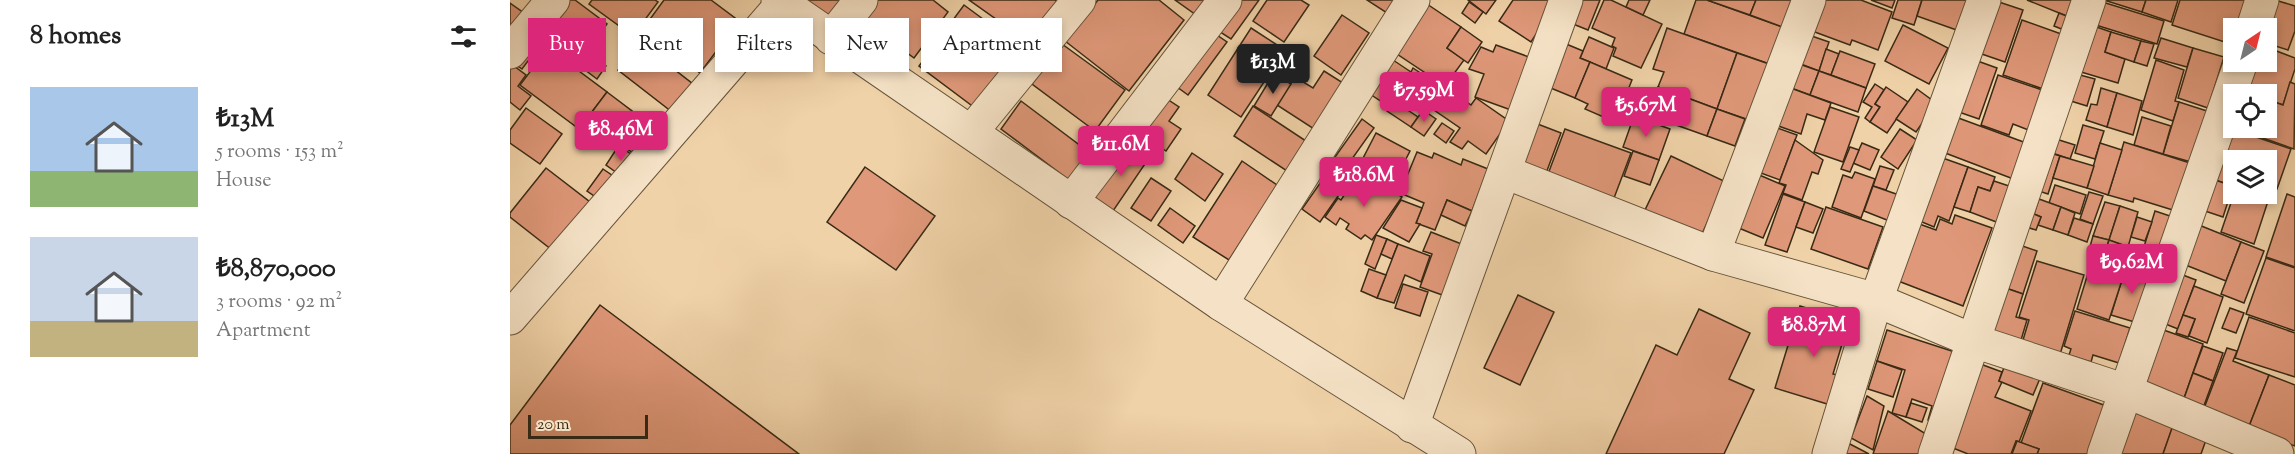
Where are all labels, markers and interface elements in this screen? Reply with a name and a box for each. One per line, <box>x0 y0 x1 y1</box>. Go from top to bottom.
text: 8 homes <box>30 18 121 55</box>
chip: Buy <box>528 18 606 72</box>
chip: Rent <box>618 18 703 72</box>
chip: Filters <box>715 18 813 72</box>
chip: New <box>825 18 909 72</box>
chip: Apartment <box>921 18 1062 72</box>
north arrow <box>2223 18 2277 72</box>
map controls <box>2223 18 2277 204</box>
icon: filters <box>447 20 480 53</box>
pin: ₺13M <box>1237 44 1309 95</box>
text: ₺13M <box>1251 49 1295 78</box>
pin: ₺7.59M <box>1375 72 1473 123</box>
text: ₺7.59M <box>1394 77 1454 106</box>
button: locate <box>2223 84 2277 138</box>
pin: ₺5.67M <box>1597 87 1695 138</box>
text: ₺5.67M <box>1616 92 1676 121</box>
text: ₺13M <box>216 101 274 138</box>
icon: home <box>78 111 150 183</box>
pin: ₺8.46M <box>572 111 670 162</box>
text: ₺8.46M <box>589 116 653 145</box>
pin: ₺11.6M <box>1072 126 1170 177</box>
text: ₺11.6M <box>1092 131 1150 160</box>
text: 5 rooms · 153 m² <box>216 138 344 167</box>
button: layers <box>2223 150 2277 204</box>
pin: ₺18.6M <box>1315 157 1413 208</box>
text: ₺18.6M <box>1334 162 1395 191</box>
text: House <box>216 167 271 196</box>
pin: ₺9.62M <box>2083 244 2181 295</box>
text: ₺9.62M <box>2100 249 2164 278</box>
text: ₺8,870,000 <box>216 251 336 288</box>
icon: home <box>78 261 150 333</box>
text: 3 rooms · 92 m² <box>216 288 342 317</box>
pin: ₺8.87M <box>1765 307 1863 358</box>
text: ₺8.87M <box>1782 312 1846 341</box>
text: Apartment <box>216 317 311 346</box>
scale bar <box>528 412 648 440</box>
text: 20 m <box>537 414 570 437</box>

